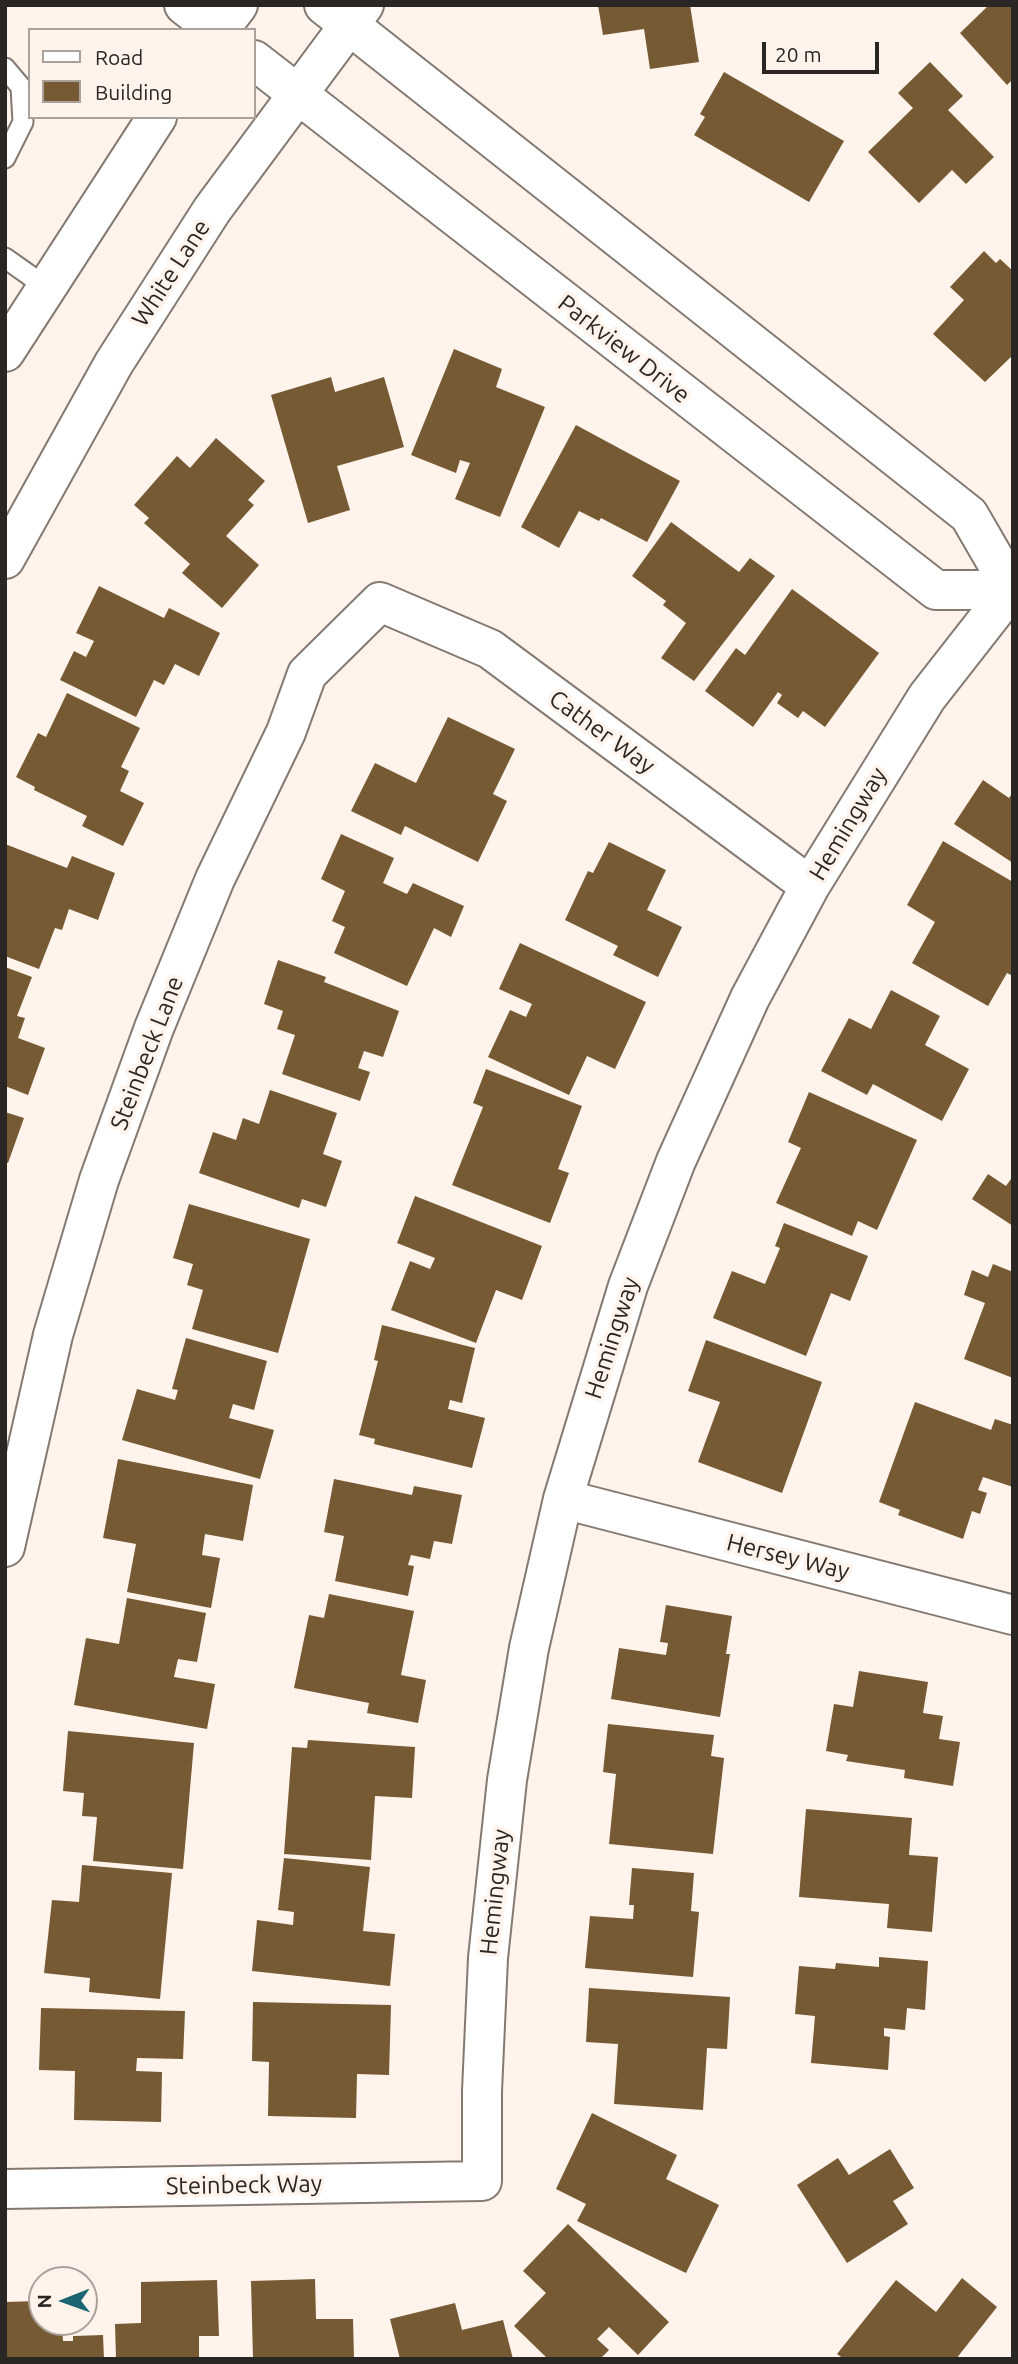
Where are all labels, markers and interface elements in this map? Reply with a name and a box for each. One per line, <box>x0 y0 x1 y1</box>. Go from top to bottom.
legend <box>28 28 256 119</box>
scale bar <box>766 28 883 72</box>
text: 20 m <box>775 42 822 66</box>
text: Road <box>95 45 143 69</box>
text: Building <box>95 80 172 104</box>
street label: White Lane <box>126 214 216 332</box>
street label: Parkview Drive <box>552 289 696 409</box>
street label: Cather Way <box>544 684 660 780</box>
street label: Hemingway <box>803 762 893 886</box>
street label: Steinbeck Lane <box>104 972 190 1134</box>
street label: Hemingway <box>579 1273 645 1403</box>
street label: Hersey Way <box>724 1528 852 1586</box>
street label: Hemingway <box>474 1828 516 1956</box>
street label: Steinbeck Way <box>166 2169 322 2201</box>
north arrow <box>28 2266 98 2336</box>
text: N <box>33 2294 55 2309</box>

